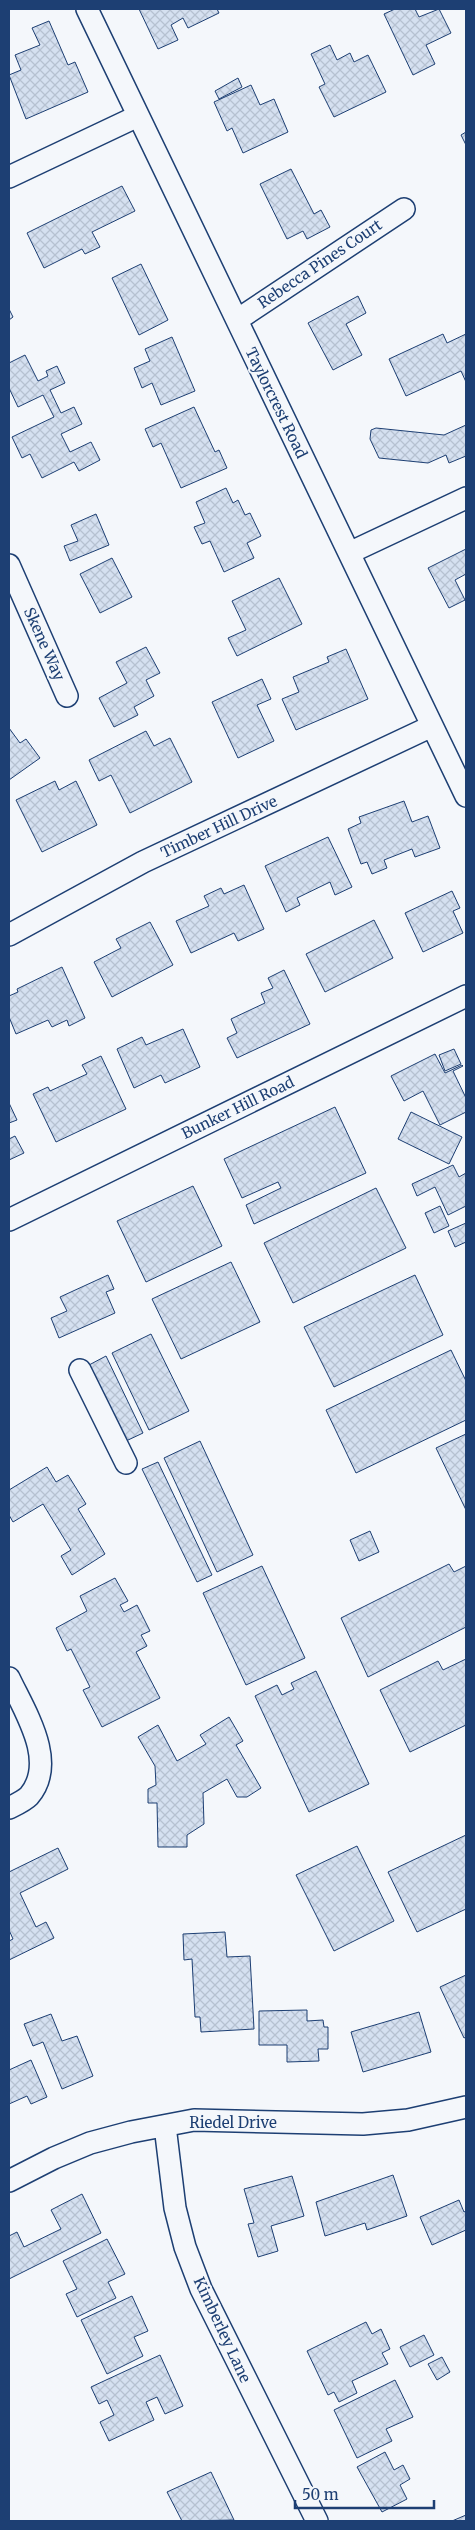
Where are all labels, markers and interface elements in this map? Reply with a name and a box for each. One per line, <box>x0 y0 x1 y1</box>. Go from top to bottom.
street label: Rebecca Pines Court <box>254 215 386 312</box>
street label: Taylorcrest Road <box>241 344 312 461</box>
street label: Skene Way <box>20 604 69 684</box>
street label: Timber Hill Drive <box>158 791 280 862</box>
street label: Bunker Hill Road <box>179 1072 297 1143</box>
street label: Riedel Drive <box>189 2113 277 2132</box>
street label: Kimberley Lane <box>190 2274 255 2386</box>
scale bar <box>295 2478 434 2510</box>
text: 50 m <box>302 2485 339 2504</box>

